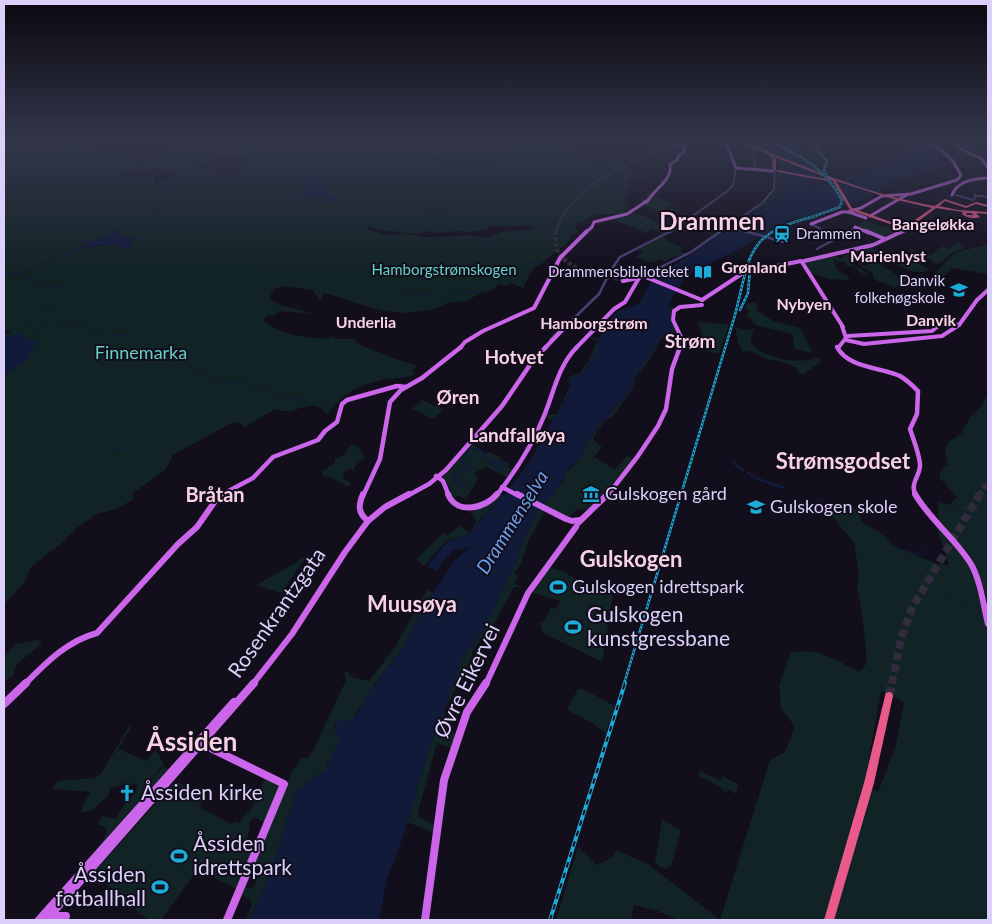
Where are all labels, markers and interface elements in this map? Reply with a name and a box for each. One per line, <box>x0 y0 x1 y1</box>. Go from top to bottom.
district label: Drammen <box>659 206 765 235</box>
district label: Bangeløkka <box>892 214 974 233</box>
station icon: Drammen <box>772 224 792 244</box>
place label: Drammen <box>796 224 861 242</box>
district label: Marienlyst <box>850 246 926 265</box>
district label: Grønland <box>721 257 787 276</box>
park label: Hamborgstrømskogen <box>372 260 517 278</box>
place label: Drammensbiblioteket <box>548 262 690 280</box>
library icon: Drammensbiblioteket <box>693 262 713 282</box>
place label: Danvik folkehøgskole <box>855 271 945 306</box>
school or university icon: Danvik folkehøgskole <box>949 280 969 300</box>
district label: Nybyen <box>776 294 832 313</box>
district label: Danvik <box>906 310 956 329</box>
district label: Underlia <box>336 312 396 331</box>
district label: Hamborgstrøm <box>540 313 648 332</box>
district label: Strøm <box>665 329 715 352</box>
park label: Finnemarka <box>95 341 187 363</box>
district label: Hotvet <box>485 345 544 368</box>
district label: Øren <box>437 385 479 408</box>
district label: Landfalløya <box>469 423 565 446</box>
district label: Strømsgodset <box>776 447 911 474</box>
water label: Drammenselva <box>471 466 552 578</box>
district label: Bråtan <box>185 482 245 506</box>
place label: Gulskogen gård <box>605 482 727 504</box>
museum icon: Gulskogen gård <box>581 484 601 504</box>
place label: Gulskogen skole <box>770 495 898 517</box>
school or university icon: Gulskogen skole <box>746 497 766 517</box>
street label: Rosenkrantzgata <box>222 542 330 682</box>
district label: Gulskogen <box>580 545 682 572</box>
place label: Gulskogen idrettspark <box>572 575 745 597</box>
sports icon: Gulskogen idrettspark <box>548 577 568 597</box>
district label: Muusøya <box>367 590 457 617</box>
place label: Gulskogen kunstgressbane <box>587 601 730 650</box>
sports icon: Gulskogen kunstgressbane <box>563 617 583 637</box>
street label: Øvre Eikervei <box>427 619 504 741</box>
district label: Åssiden <box>146 725 237 757</box>
place label: Åssiden kirke <box>141 779 263 804</box>
church icon: Åssiden kirke <box>117 783 137 803</box>
place label: Åssiden idrettspark <box>193 830 292 879</box>
sports icon: Åssiden idrettspark <box>169 846 189 866</box>
place label: Åssiden fotballhall <box>56 861 146 910</box>
sports icon: Åssiden fotballhall <box>150 877 170 897</box>

